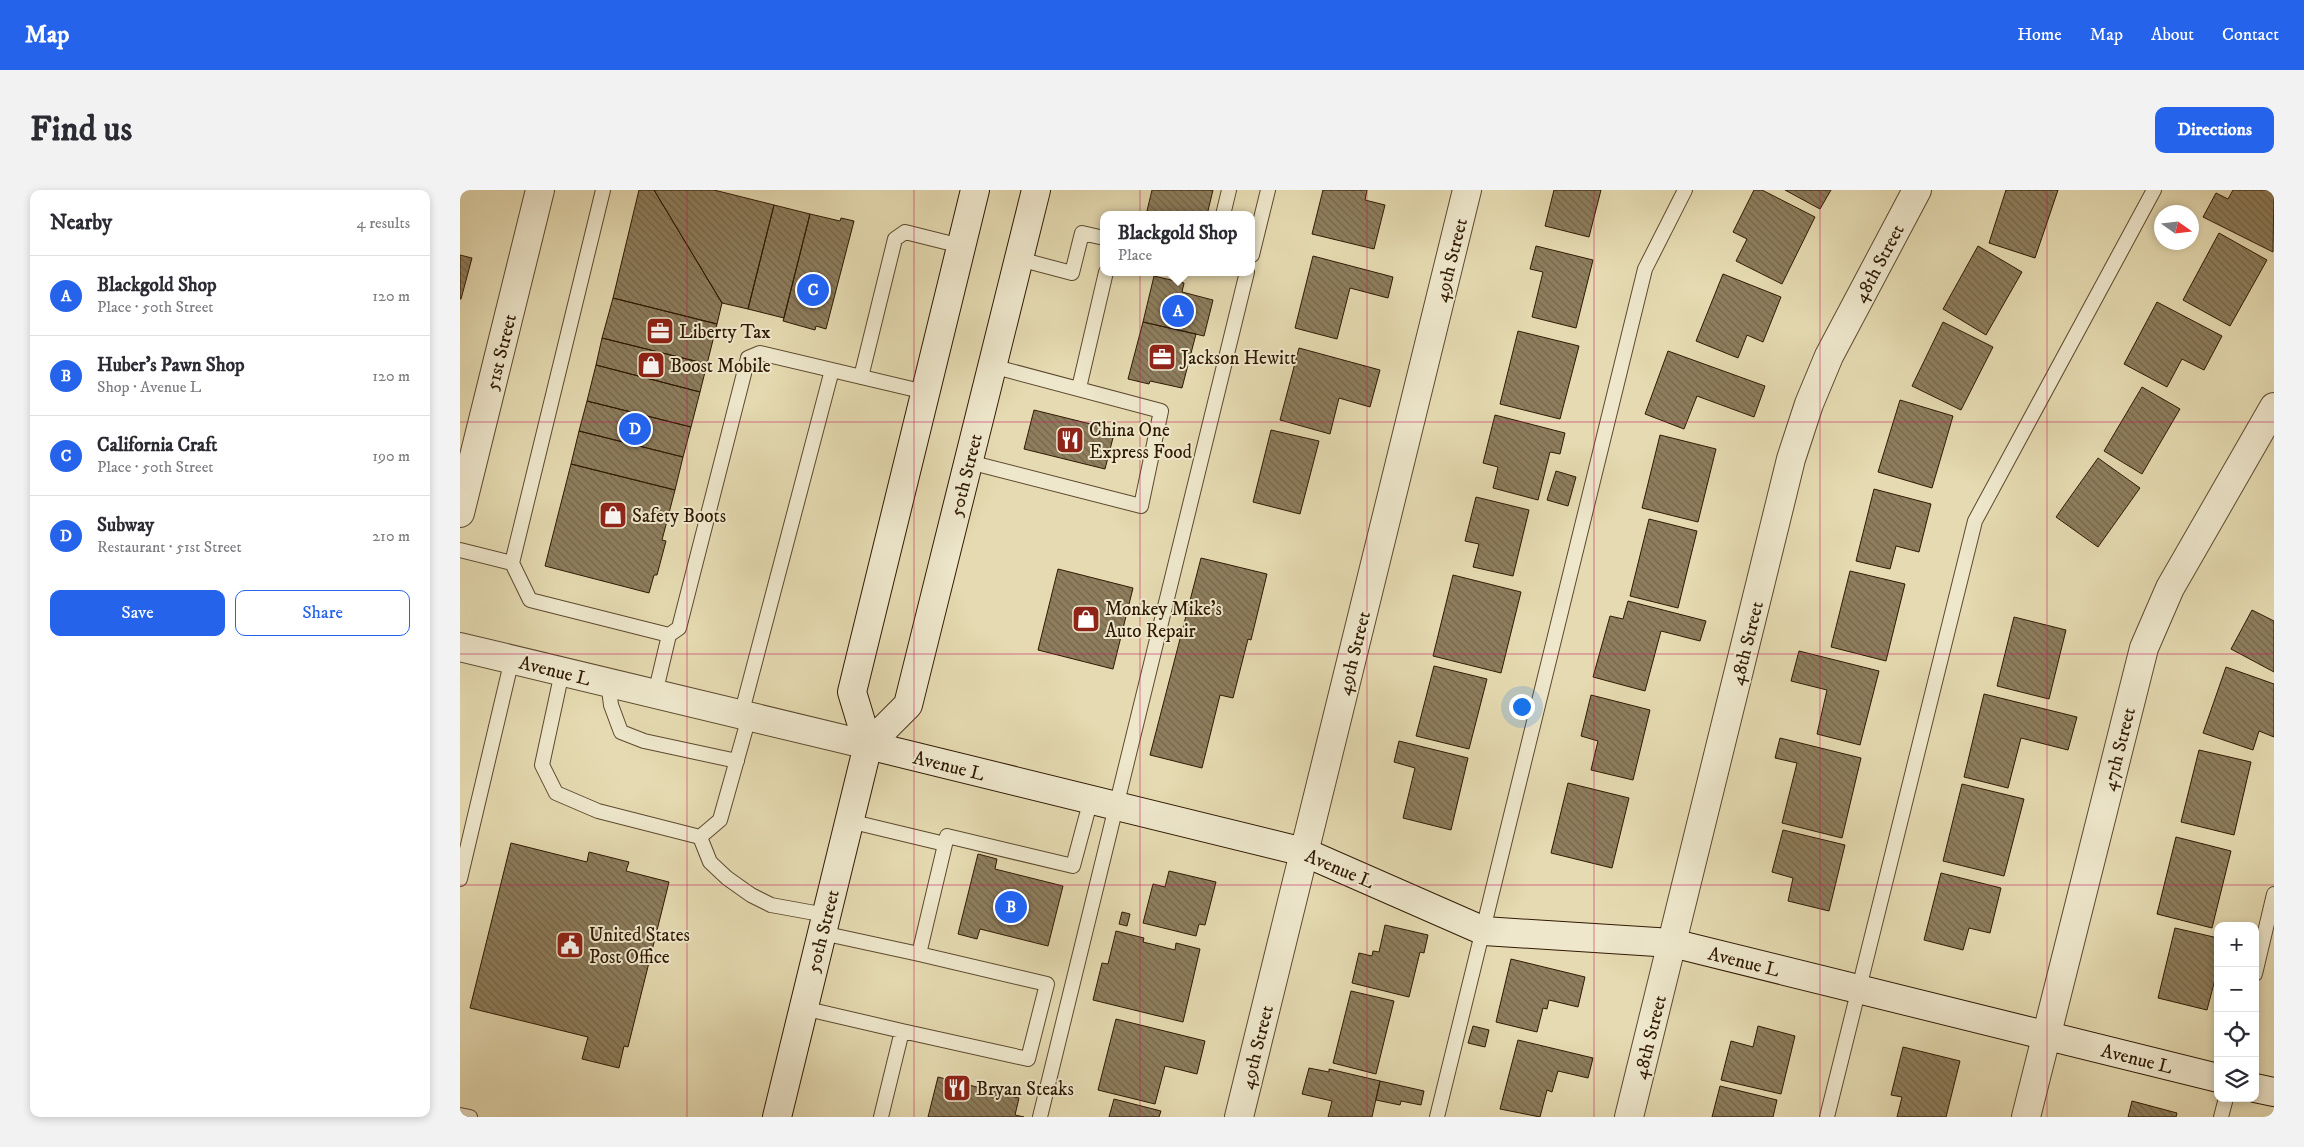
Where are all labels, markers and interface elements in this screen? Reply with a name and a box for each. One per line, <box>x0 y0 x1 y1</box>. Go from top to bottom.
text: Map <box>25 20 69 50</box>
text: Home <box>2017 24 2062 46</box>
text: Map <box>2090 24 2123 46</box>
text: About <box>2151 24 2194 46</box>
text: Contact <box>2222 24 2279 46</box>
button: Directions <box>2155 107 2274 153</box>
text: Find us <box>30 108 132 152</box>
north arrow <box>2154 205 2199 250</box>
text: Nearby <box>50 210 112 236</box>
popup <box>1100 211 1255 276</box>
text: 4 results <box>357 213 410 233</box>
street label: 49th Street <box>1430 216 1473 305</box>
street label: 48th Street <box>1849 221 1910 307</box>
text: Blackgold Shop <box>1118 222 1237 245</box>
text: Place <box>1118 245 1152 265</box>
pin: C <box>797 271 829 309</box>
text: Blackgold Shop <box>97 274 217 297</box>
text: A <box>61 286 71 306</box>
text: 120 m <box>372 286 410 306</box>
pin: A <box>1162 292 1194 330</box>
text: Place · 50th Street <box>97 297 213 317</box>
street label: 51st Street <box>481 312 522 393</box>
office icon: Liberty Tax <box>645 316 675 346</box>
place label: Liberty Tax <box>679 321 771 344</box>
office icon: Jackson Hewitt <box>1147 342 1177 372</box>
place label: Jackson Hewitt <box>1179 347 1296 370</box>
shop icon: Boost Mobile <box>636 350 666 380</box>
text: Huber's Pawn Shop <box>97 354 244 377</box>
place label: Boost Mobile <box>670 355 771 378</box>
text: B <box>61 366 71 386</box>
text: 120 m <box>372 366 410 386</box>
text: Shop · Avenue L <box>97 377 201 397</box>
pin: D <box>619 410 651 448</box>
place label: China One Express Food <box>1089 419 1192 464</box>
restaurant icon: China One Express Food <box>1055 425 1085 455</box>
street label: 50th Street <box>945 431 988 519</box>
text: California Craft <box>97 434 217 457</box>
text: C <box>61 446 71 466</box>
text: 190 m <box>372 446 410 466</box>
text: Place · 50th Street <box>97 457 213 477</box>
shop icon: Safety Boots <box>598 500 628 530</box>
place label: Safety Boots <box>632 505 726 528</box>
text: Subway <box>97 514 154 537</box>
text: D <box>60 526 72 546</box>
text: 210 m <box>372 526 410 546</box>
text: Restaurant · 51st Street <box>97 537 242 557</box>
button: Save <box>50 590 225 636</box>
button: Share <box>235 590 410 636</box>
place label: Monkey Mike's Auto Repair <box>1105 598 1222 643</box>
street label: 48th Street <box>1726 599 1769 688</box>
shop icon: Monkey Mike's Auto Repair <box>1071 604 1101 634</box>
street label: 49th Street <box>1333 609 1376 698</box>
street label: Avenue L <box>517 652 593 691</box>
your location <box>1509 694 1535 720</box>
street label: 47th Street <box>2098 705 2141 794</box>
street label: Avenue L <box>911 747 987 786</box>
street label: Avenue L <box>1302 845 1378 894</box>
street label: 50th Street <box>802 887 845 975</box>
pin: B <box>995 888 1027 926</box>
map controls <box>2214 922 2259 1102</box>
button: + <box>2214 922 2259 967</box>
place label: United States Post Office <box>589 924 690 969</box>
public building icon: United States Post Office <box>555 930 585 960</box>
street label: Avenue L <box>1706 943 1782 982</box>
button: − <box>2214 967 2259 1012</box>
street label: 48th Street <box>1629 993 1672 1082</box>
street label: 49th Street <box>1236 1003 1279 1092</box>
button: locate <box>2214 1012 2259 1057</box>
street label: Avenue L <box>2099 1040 2175 1079</box>
button: layers <box>2214 1057 2259 1102</box>
restaurant icon: Bryan Steaks <box>942 1073 972 1103</box>
place label: Bryan Steaks <box>976 1078 1074 1101</box>

